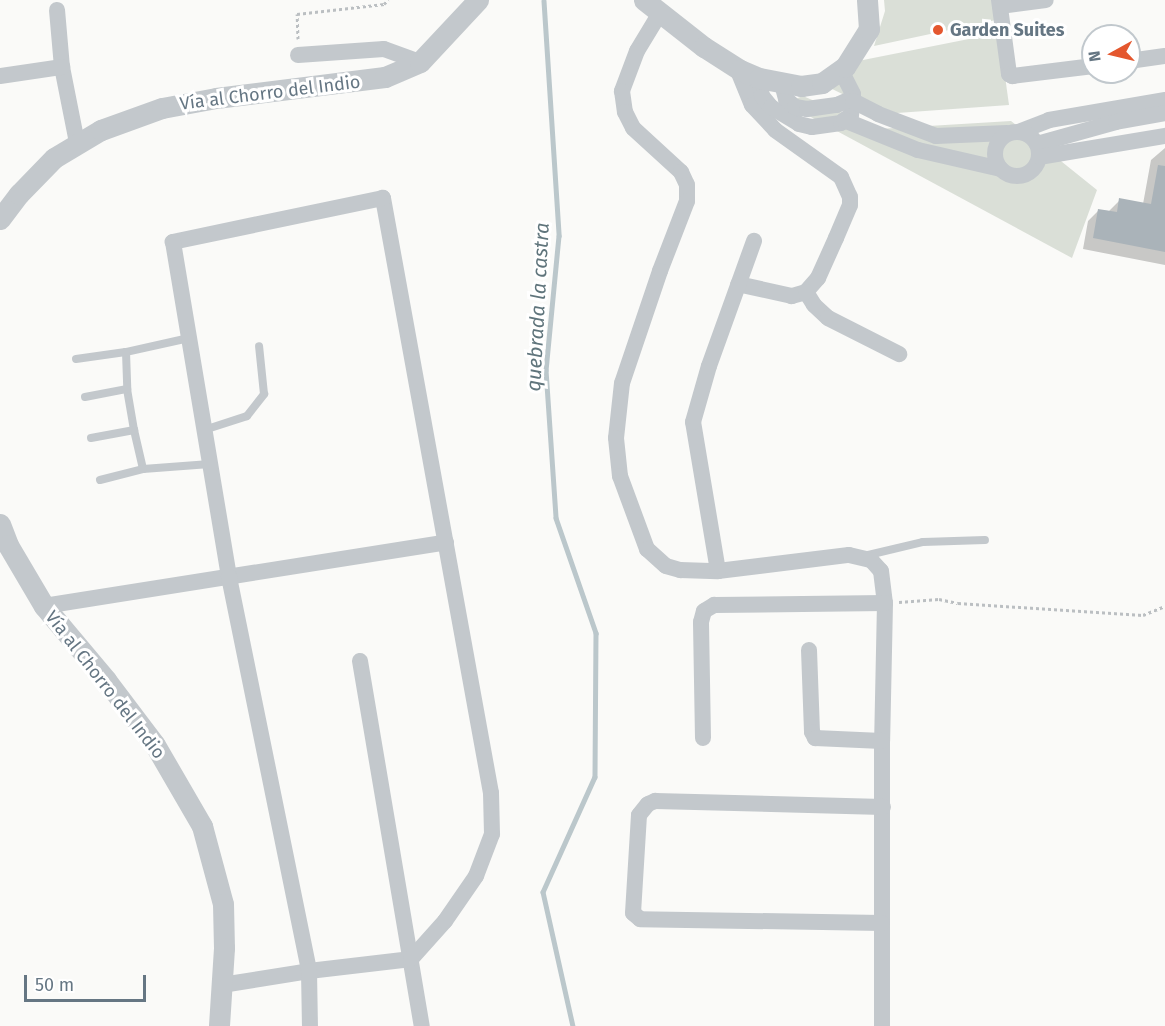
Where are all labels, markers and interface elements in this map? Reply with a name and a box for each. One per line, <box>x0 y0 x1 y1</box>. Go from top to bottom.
place label: Garden Suites <box>950 19 1064 41</box>
marker: Garden Suites <box>931 23 945 37</box>
north arrow <box>1081 24 1141 84</box>
text: N <box>1085 50 1105 63</box>
street label: Vía al Chorro del Indio <box>178 71 362 115</box>
water label: quebrada la castra <box>522 222 554 392</box>
street label: Vía al Chorro del Indio <box>40 607 170 763</box>
scale bar <box>27 963 148 1001</box>
text: 50 m <box>35 974 74 996</box>

